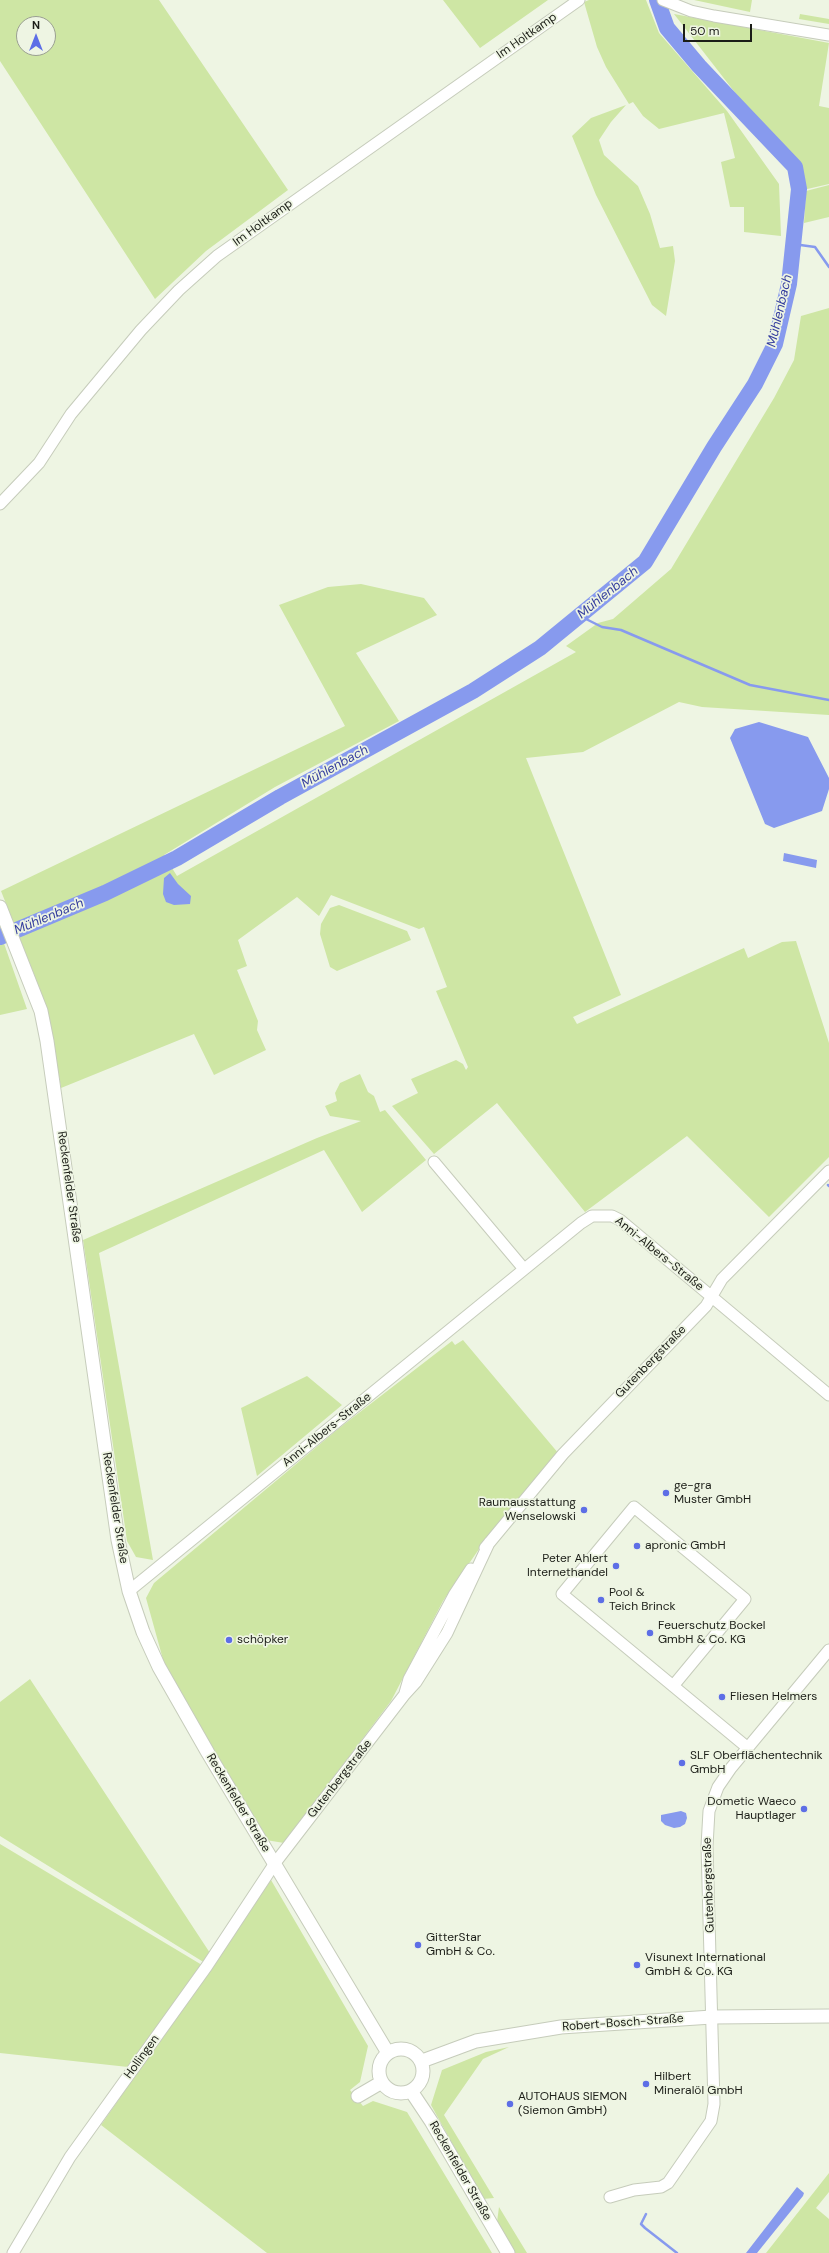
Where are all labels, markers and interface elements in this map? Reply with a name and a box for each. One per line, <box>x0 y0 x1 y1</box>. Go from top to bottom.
street label: Im Holtkamp <box>494 10 560 62</box>
north arrow <box>16 16 56 56</box>
scale bar <box>685 16 754 42</box>
text: N <box>32 18 40 32</box>
text: 50 m <box>690 23 719 39</box>
street label: Im Holtkamp <box>230 197 296 249</box>
water label: Mühlenbach <box>764 273 796 349</box>
water label: Mühlenbach <box>574 564 642 622</box>
water label: Mühlenbach <box>299 742 371 792</box>
water label: Mühlenbach <box>12 895 86 939</box>
street label: Reckenfelder Straße <box>54 1130 84 1244</box>
street label: Anni-Albers-Straße <box>612 1214 706 1294</box>
street label: Gutenbergstraße <box>613 1323 689 1401</box>
street label: Anni-Albers-Straße <box>280 1390 374 1470</box>
street label: Reckenfelder Straße <box>99 1451 131 1565</box>
place label: ge-gra Muster GmbH <box>674 1479 751 1507</box>
marker: ge-gra Muster GmbH <box>661 1488 671 1498</box>
place label: Raumausstattung Wenselowski <box>479 1496 576 1524</box>
marker: Raumausstattung Wenselowski <box>579 1505 589 1515</box>
place label: apronic GmbH <box>645 1539 726 1553</box>
marker: apronic GmbH <box>632 1541 642 1551</box>
place label: Peter Ahlert Internethandel <box>527 1552 608 1580</box>
marker: Peter Ahlert Internethandel <box>611 1561 621 1571</box>
place label: Pool & Teich Brinck <box>609 1586 676 1614</box>
marker: Pool & Teich Brinck <box>596 1595 606 1605</box>
place label: Feuerschutz Bockel GmbH & Co. KG <box>658 1619 765 1647</box>
marker: Feuerschutz Bockel GmbH & Co. KG <box>645 1628 655 1638</box>
place label: schöpker <box>237 1633 288 1647</box>
marker: schöpker <box>224 1635 234 1645</box>
place label: Fliesen Helmers <box>730 1690 817 1704</box>
marker: Fliesen Helmers <box>717 1692 727 1702</box>
street label: Gutenbergstraße <box>305 1737 375 1821</box>
place label: SLF Oberflächentechnik GmbH <box>690 1749 823 1777</box>
street label: Reckenfelder Straße <box>203 1751 273 1855</box>
marker: SLF Oberflächentechnik GmbH <box>677 1758 687 1768</box>
place label: Dometic Waeco Hauptlager <box>707 1795 796 1823</box>
marker: Dometic Waeco Hauptlager <box>799 1804 809 1814</box>
street label: Gutenbergstraße <box>700 1837 718 1933</box>
place label: GitterStar GmbH & Co. <box>426 1931 495 1959</box>
marker: GitterStar GmbH & Co. <box>413 1940 423 1950</box>
place label: Visunext International GmbH & Co. KG <box>645 1951 766 1979</box>
marker: Visunext International GmbH & Co. KG <box>632 1960 642 1970</box>
street label: Robert-Bosch-Straße <box>562 2012 684 2034</box>
street label: Hollingen <box>121 2032 163 2082</box>
place label: Hilbert Mineralöl GmbH <box>654 2070 743 2098</box>
marker: Hilbert Mineralöl GmbH <box>641 2079 651 2089</box>
place label: AUTOHAUS SIEMON (Siemon GmbH) <box>518 2090 627 2118</box>
marker: AUTOHAUS SIEMON (Siemon GmbH) <box>505 2099 515 2109</box>
street label: Reckenfelder Straße <box>426 2119 494 2223</box>

